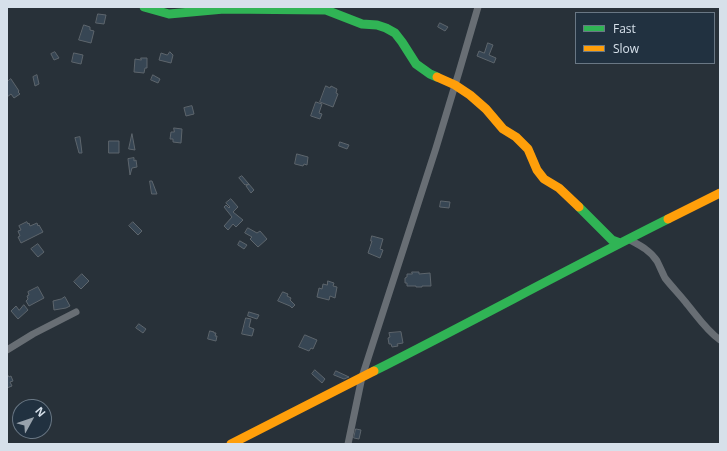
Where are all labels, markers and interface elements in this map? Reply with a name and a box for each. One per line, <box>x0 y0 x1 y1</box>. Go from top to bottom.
legend <box>575 12 715 64</box>
text: Fast <box>613 20 636 37</box>
text: Slow <box>613 40 639 57</box>
north arrow <box>12 399 52 439</box>
text: N <box>32 403 49 420</box>

